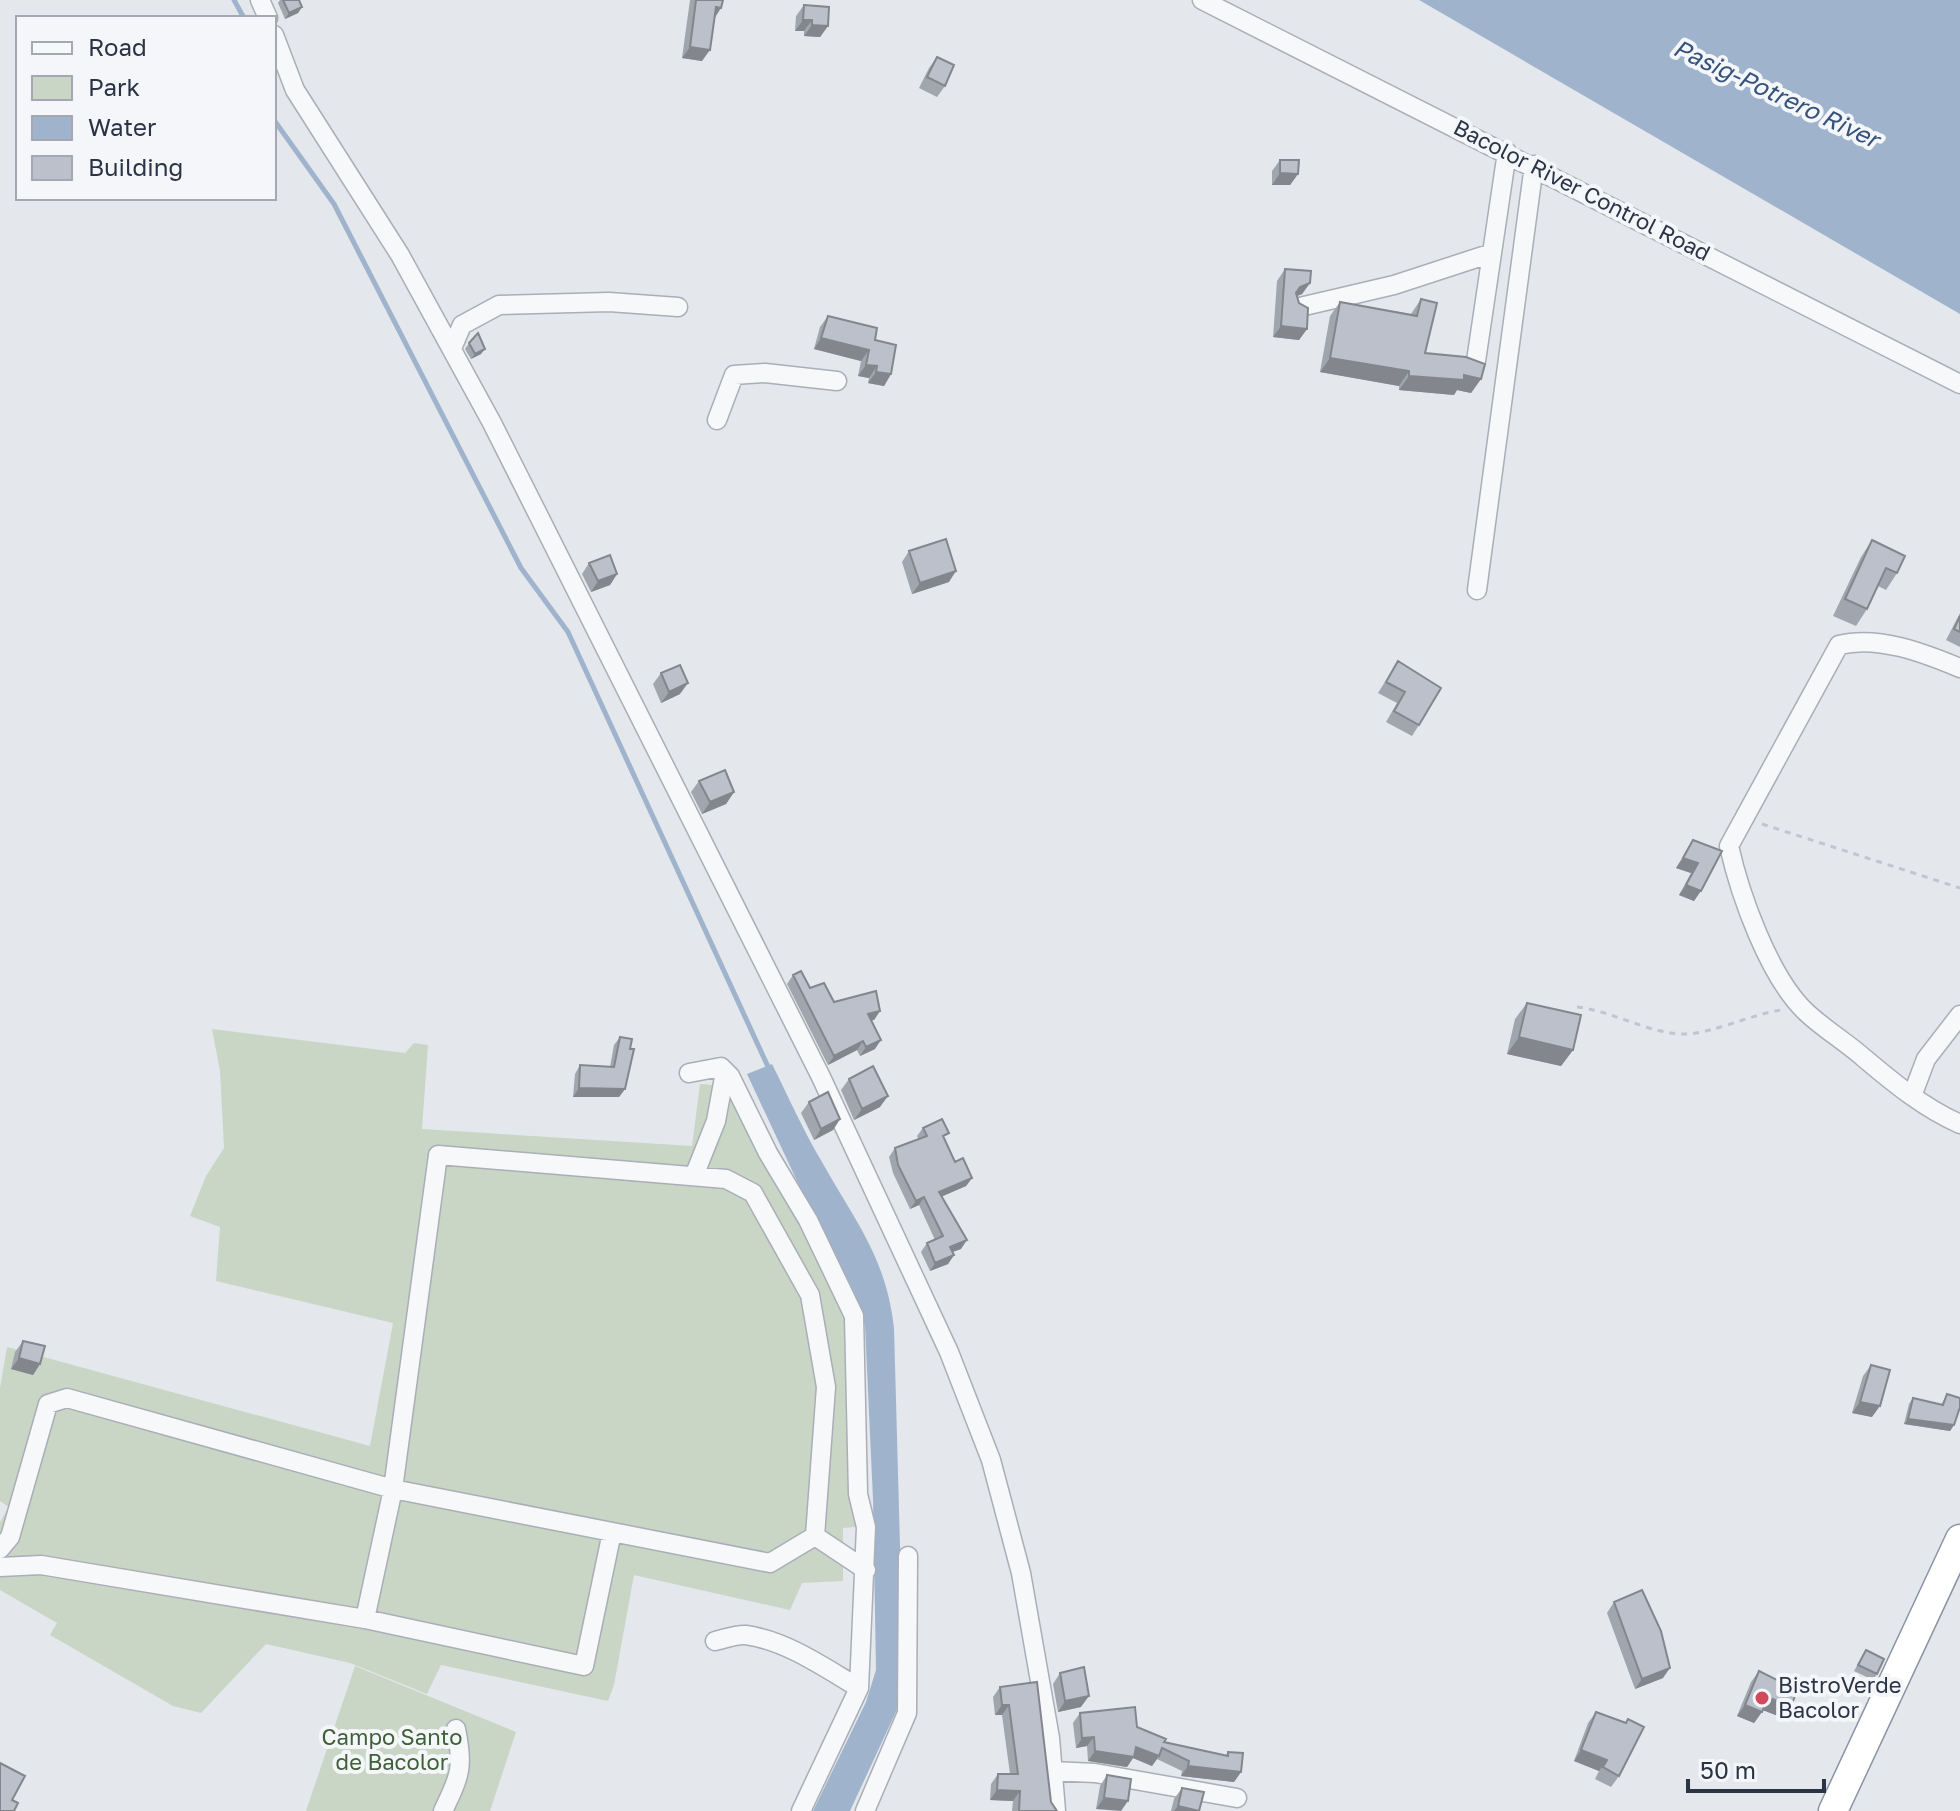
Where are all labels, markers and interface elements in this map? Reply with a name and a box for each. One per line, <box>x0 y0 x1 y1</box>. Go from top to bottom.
legend <box>16 16 276 200</box>
text: Road <box>88 32 147 61</box>
water label: Pasig-Potrero River <box>1669 32 1887 155</box>
text: Park <box>88 72 140 101</box>
text: Water <box>88 112 156 141</box>
street label: Bacolor River Control Road <box>1449 113 1715 266</box>
text: Building <box>88 152 183 181</box>
place label: BistroVerde Bacolor <box>1778 1671 1902 1723</box>
marker: BistroVerde Bacolor <box>1753 1689 1771 1707</box>
park label: Campo Santo de Bacolor <box>322 1723 462 1775</box>
scale bar <box>1688 1743 1824 1793</box>
text: 50 m <box>1700 1755 1756 1784</box>

